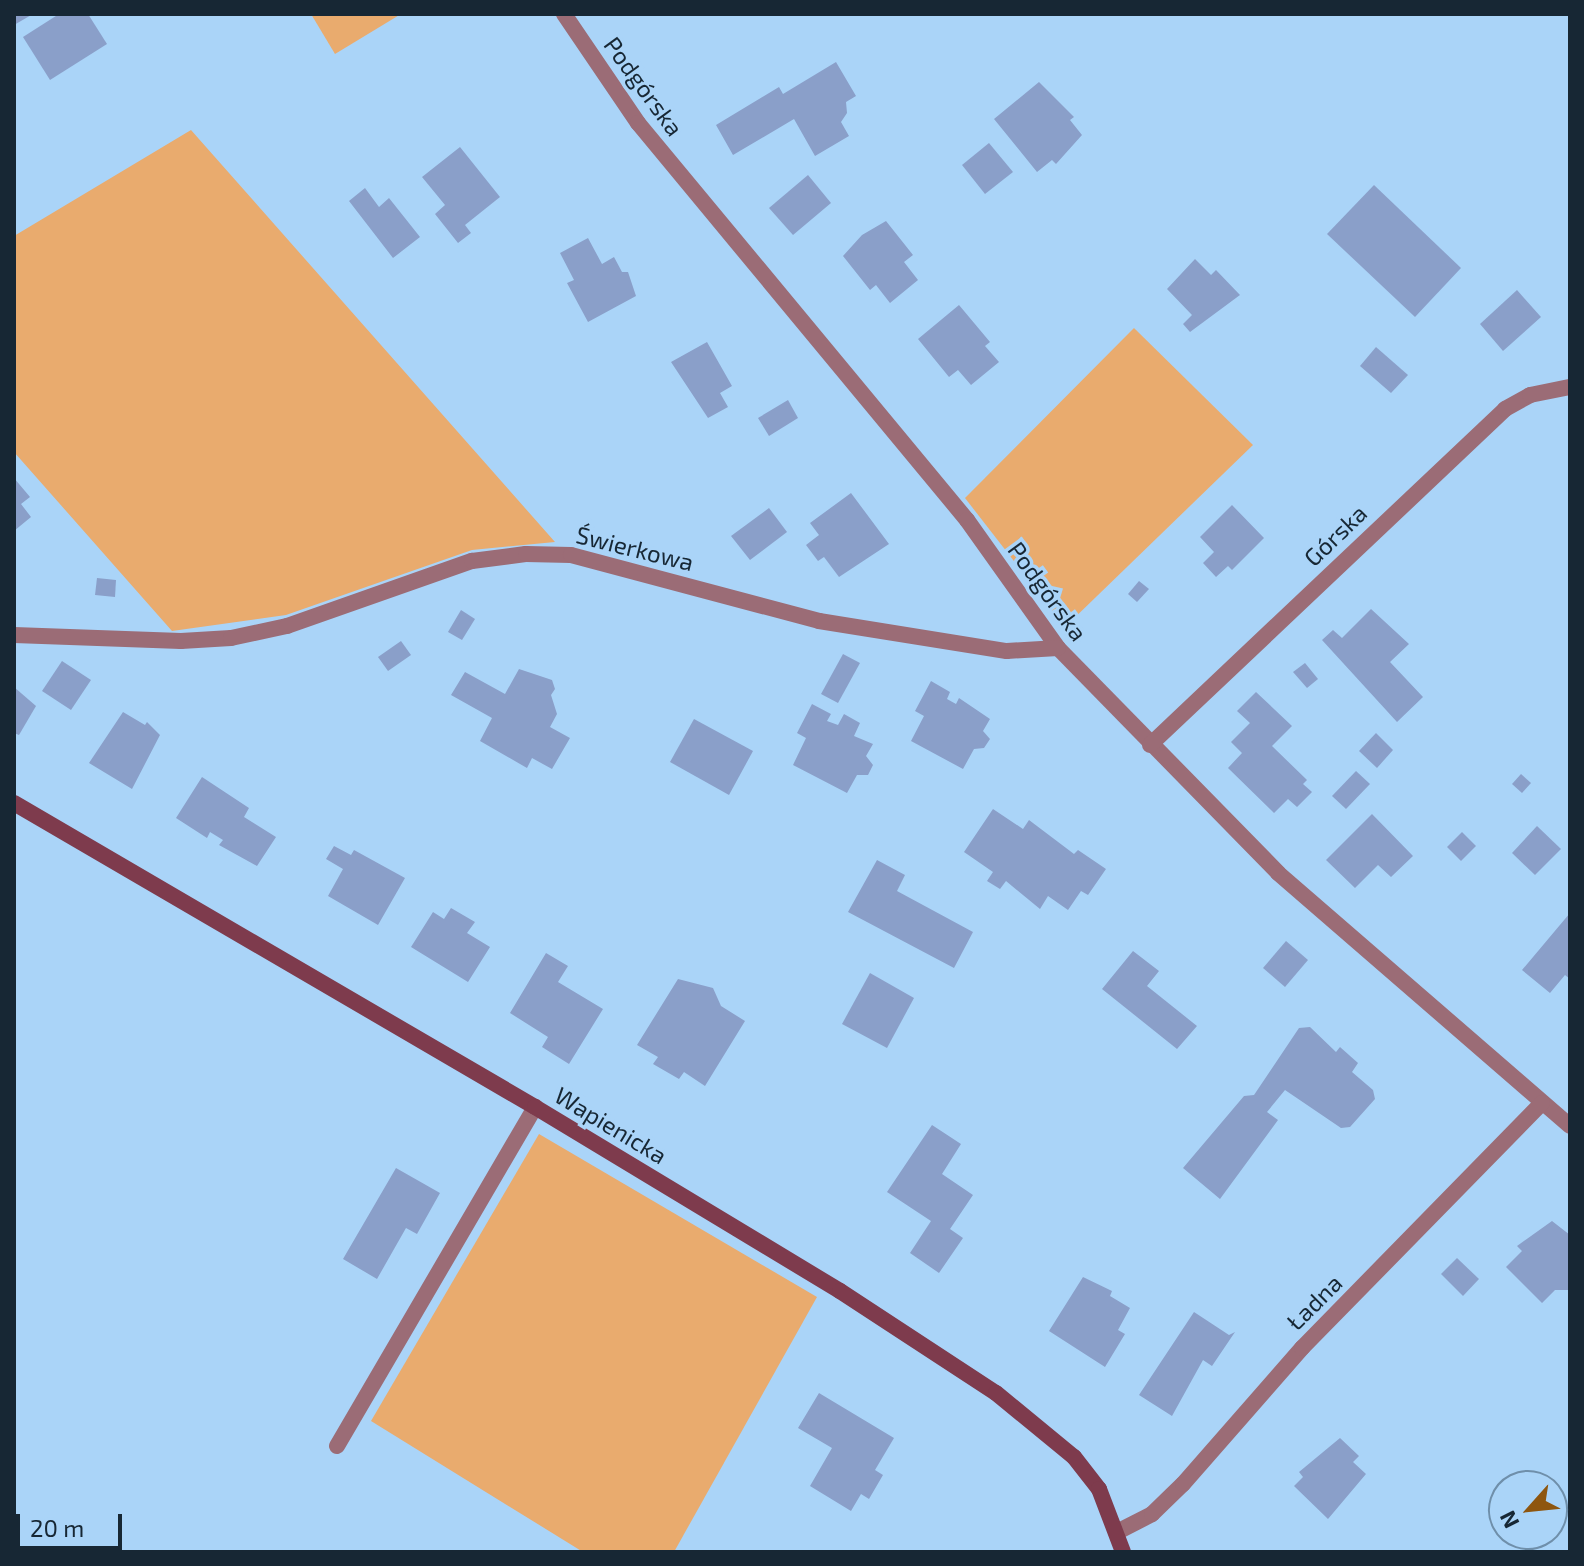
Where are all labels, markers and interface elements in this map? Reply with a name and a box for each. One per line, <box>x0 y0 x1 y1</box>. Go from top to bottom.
street label: Podgórska <box>598 31 690 141</box>
street label: Górska <box>1298 498 1372 572</box>
street label: Świerkowa <box>573 520 697 576</box>
street label: Podgórska <box>1002 536 1094 646</box>
street label: Wapienicka <box>550 1080 672 1170</box>
street label: Ładna <box>1280 1268 1348 1336</box>
north arrow <box>1488 1470 1568 1550</box>
scale bar <box>20 1498 126 1548</box>
text: N <box>1493 1507 1524 1533</box>
text: 20 m <box>30 1513 84 1542</box>

